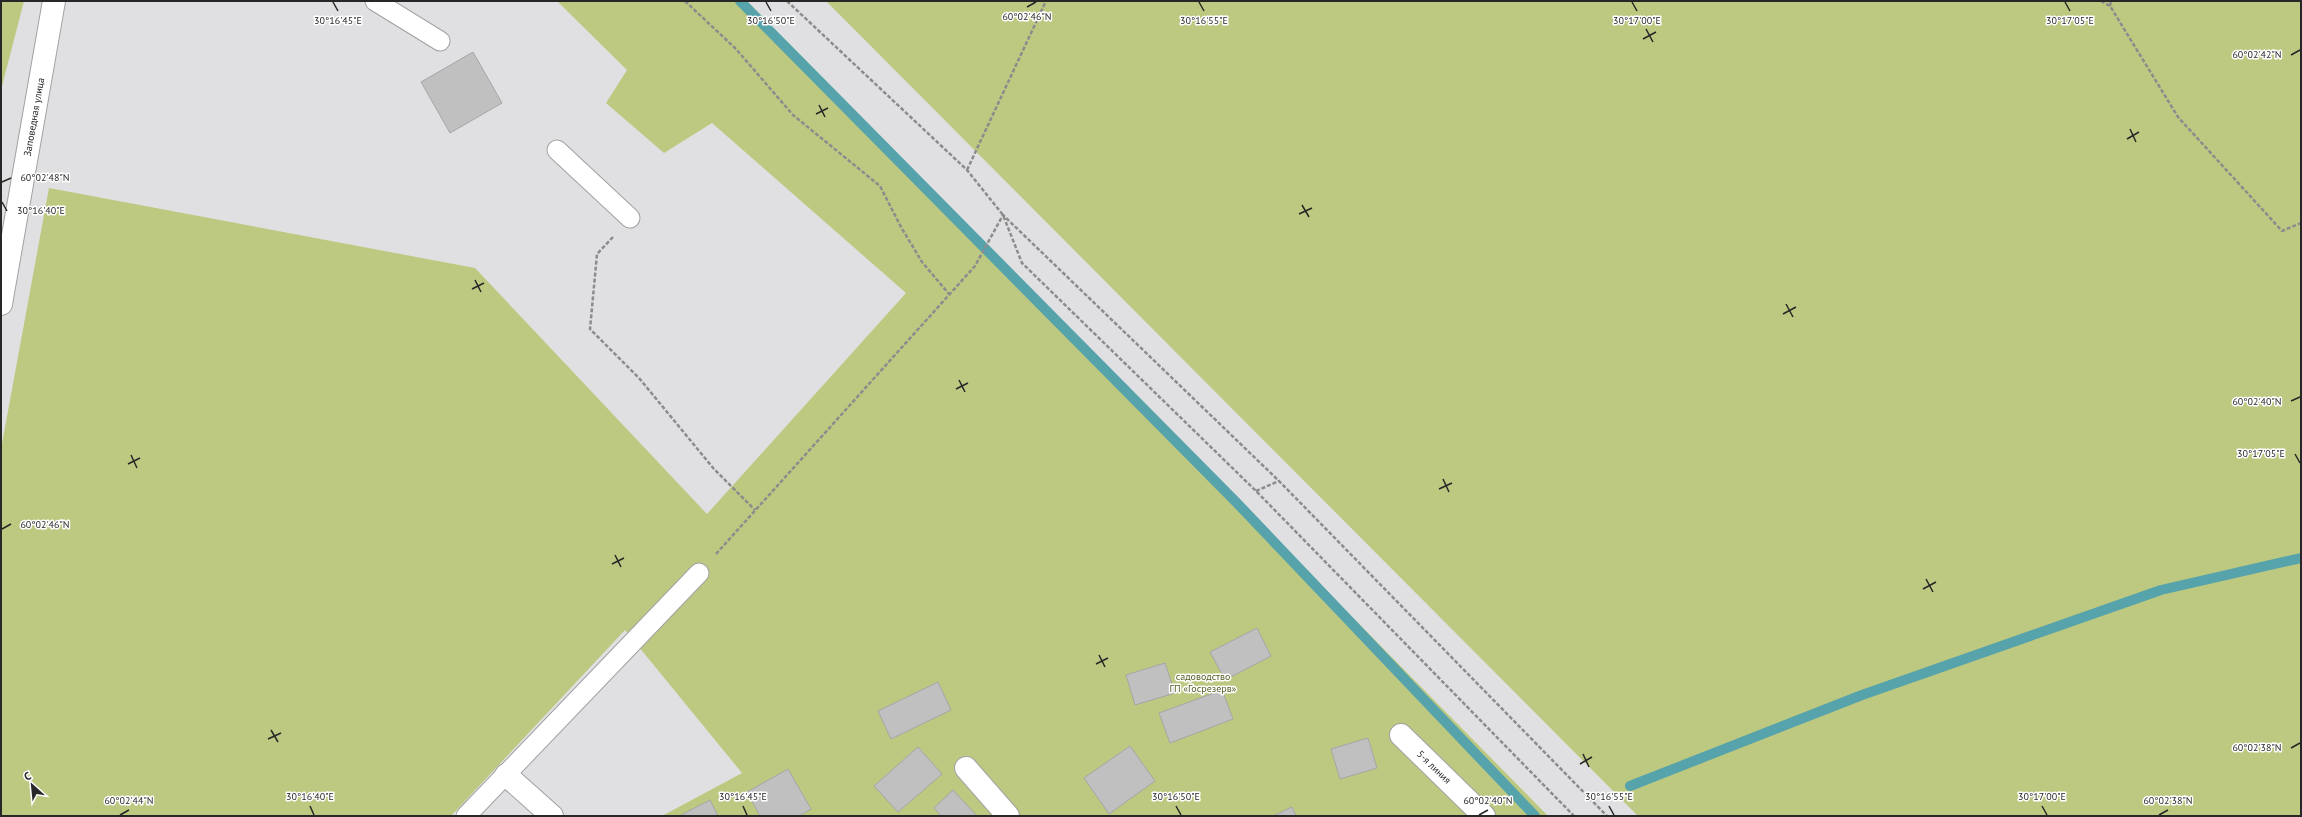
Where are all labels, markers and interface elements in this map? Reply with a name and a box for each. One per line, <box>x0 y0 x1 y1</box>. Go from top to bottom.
text: 60°02'46"N <box>1002 10 1052 23</box>
text: 30°16'45"E <box>314 14 362 27</box>
text: 30°16'50"E <box>747 14 795 27</box>
text: 30°16'55"E <box>1180 14 1228 27</box>
text: 30°17'00"E <box>1613 14 1661 27</box>
text: 30°17'05"E <box>2046 14 2094 27</box>
text: 60°02'42"N <box>2232 48 2282 61</box>
street label: Заповедная улица <box>21 77 47 157</box>
text: 60°02'48"N <box>20 171 70 184</box>
text: 30°16'40"E <box>17 204 65 217</box>
text: 60°02'40"N <box>2232 395 2282 408</box>
text: 30°17'05"E <box>2237 447 2285 460</box>
text: 60°02'46"N <box>20 518 70 531</box>
park label: садоводство ГП «Госрезерв» <box>1170 670 1237 695</box>
text: 60°02'38"N <box>2232 741 2282 754</box>
street label: 5-я линия <box>1414 748 1454 787</box>
north arrow <box>12 765 52 805</box>
text: С <box>22 768 33 784</box>
text: 30°16'40"E <box>286 790 334 803</box>
text: 30°16'45"E <box>719 790 767 803</box>
text: 30°16'50"E <box>1152 790 1200 803</box>
text: 30°16'55"E <box>1585 790 1633 803</box>
text: 30°17'00"E <box>2018 790 2066 803</box>
text: 60°02'44"N <box>104 794 154 807</box>
text: 60°02'40"N <box>1463 794 1513 807</box>
text: 60°02'38"N <box>2143 794 2193 807</box>

